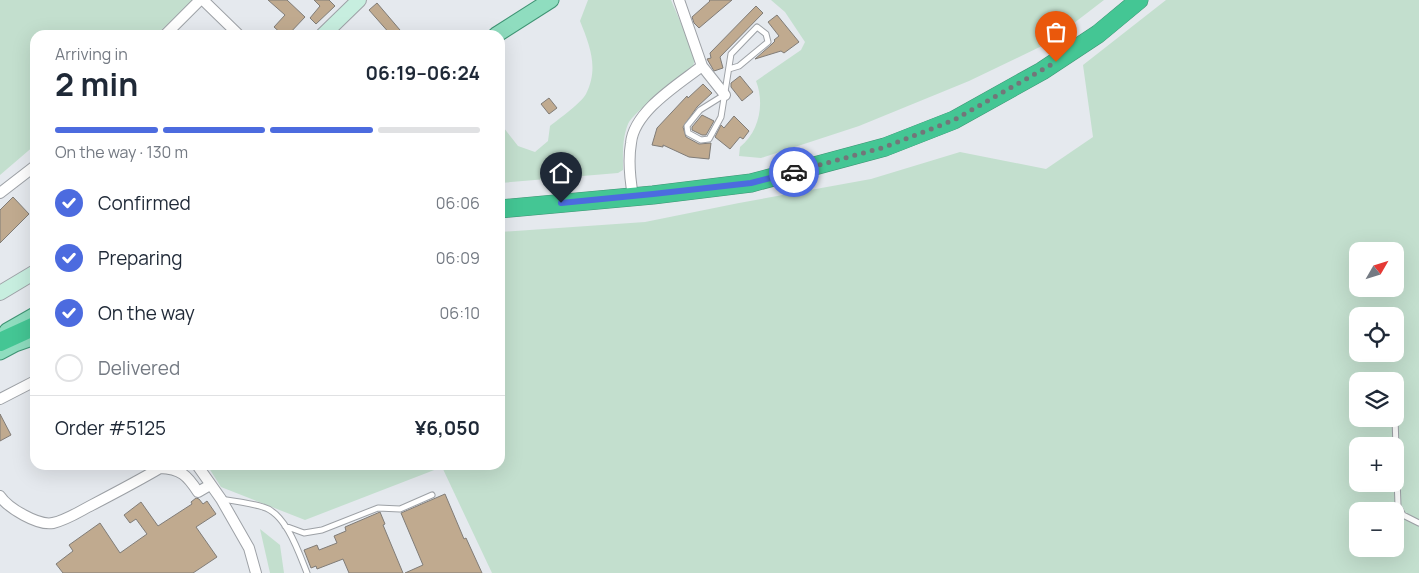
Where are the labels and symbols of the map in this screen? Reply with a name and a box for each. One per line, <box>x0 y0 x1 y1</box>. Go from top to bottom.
pin <box>1035 11 1077 62</box>
courier <box>769 147 819 197</box>
pin <box>540 152 582 203</box>
north arrow <box>1349 242 1404 298</box>

